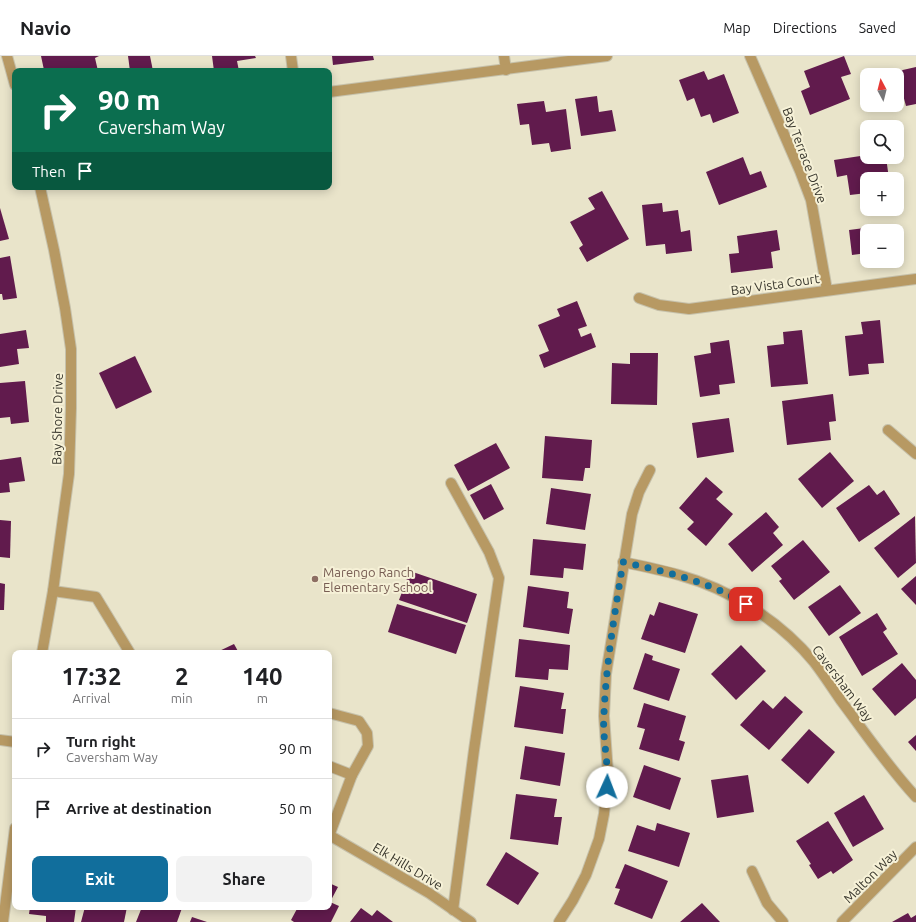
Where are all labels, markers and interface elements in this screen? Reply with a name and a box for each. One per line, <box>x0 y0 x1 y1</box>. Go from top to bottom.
text: Navio <box>20 17 71 39</box>
text: Map <box>723 20 751 36</box>
text: Directions <box>773 20 837 36</box>
text: Saved <box>859 20 896 36</box>
north arrow <box>860 68 904 112</box>
map controls <box>860 68 904 268</box>
icon: right <box>32 84 84 136</box>
text: 90 m <box>98 84 160 115</box>
street label: Bay Terrace Drive <box>780 105 830 205</box>
text: Caversham Way <box>98 117 225 137</box>
button: search <box>860 120 904 164</box>
icon: arrive <box>74 160 96 182</box>
text: Then <box>32 163 66 180</box>
button: + <box>860 172 904 216</box>
button: − <box>860 224 904 268</box>
street label: Bay Vista Court <box>730 271 820 297</box>
street label: Bay Shore Drive <box>49 373 65 465</box>
place label: Marengo Ranch Elementary School <box>323 565 432 594</box>
marker: Marengo Ranch Elementary School <box>310 574 320 584</box>
pin <box>729 587 763 621</box>
icon: arrive <box>735 593 757 615</box>
street label: Caversham Way <box>810 642 876 724</box>
text: 17:32 <box>61 663 121 690</box>
text: 2 <box>175 663 188 690</box>
text: 140 <box>242 663 283 690</box>
text: Arrival <box>72 691 110 705</box>
text: min <box>171 691 193 705</box>
text: m <box>257 691 268 705</box>
text: Turn right <box>66 733 136 750</box>
icon: right <box>32 738 54 760</box>
text: 90 m <box>279 740 312 757</box>
text: Caversham Way <box>66 750 158 764</box>
position arrow <box>586 766 628 808</box>
icon: arrive <box>32 798 54 820</box>
text: Arrive at destination <box>66 800 212 817</box>
text: 50 m <box>279 800 312 817</box>
street label: Elk Hills Drive <box>371 840 445 892</box>
street label: Malton Way <box>841 847 899 905</box>
button: Exit <box>32 856 168 902</box>
button: Share <box>176 856 312 902</box>

